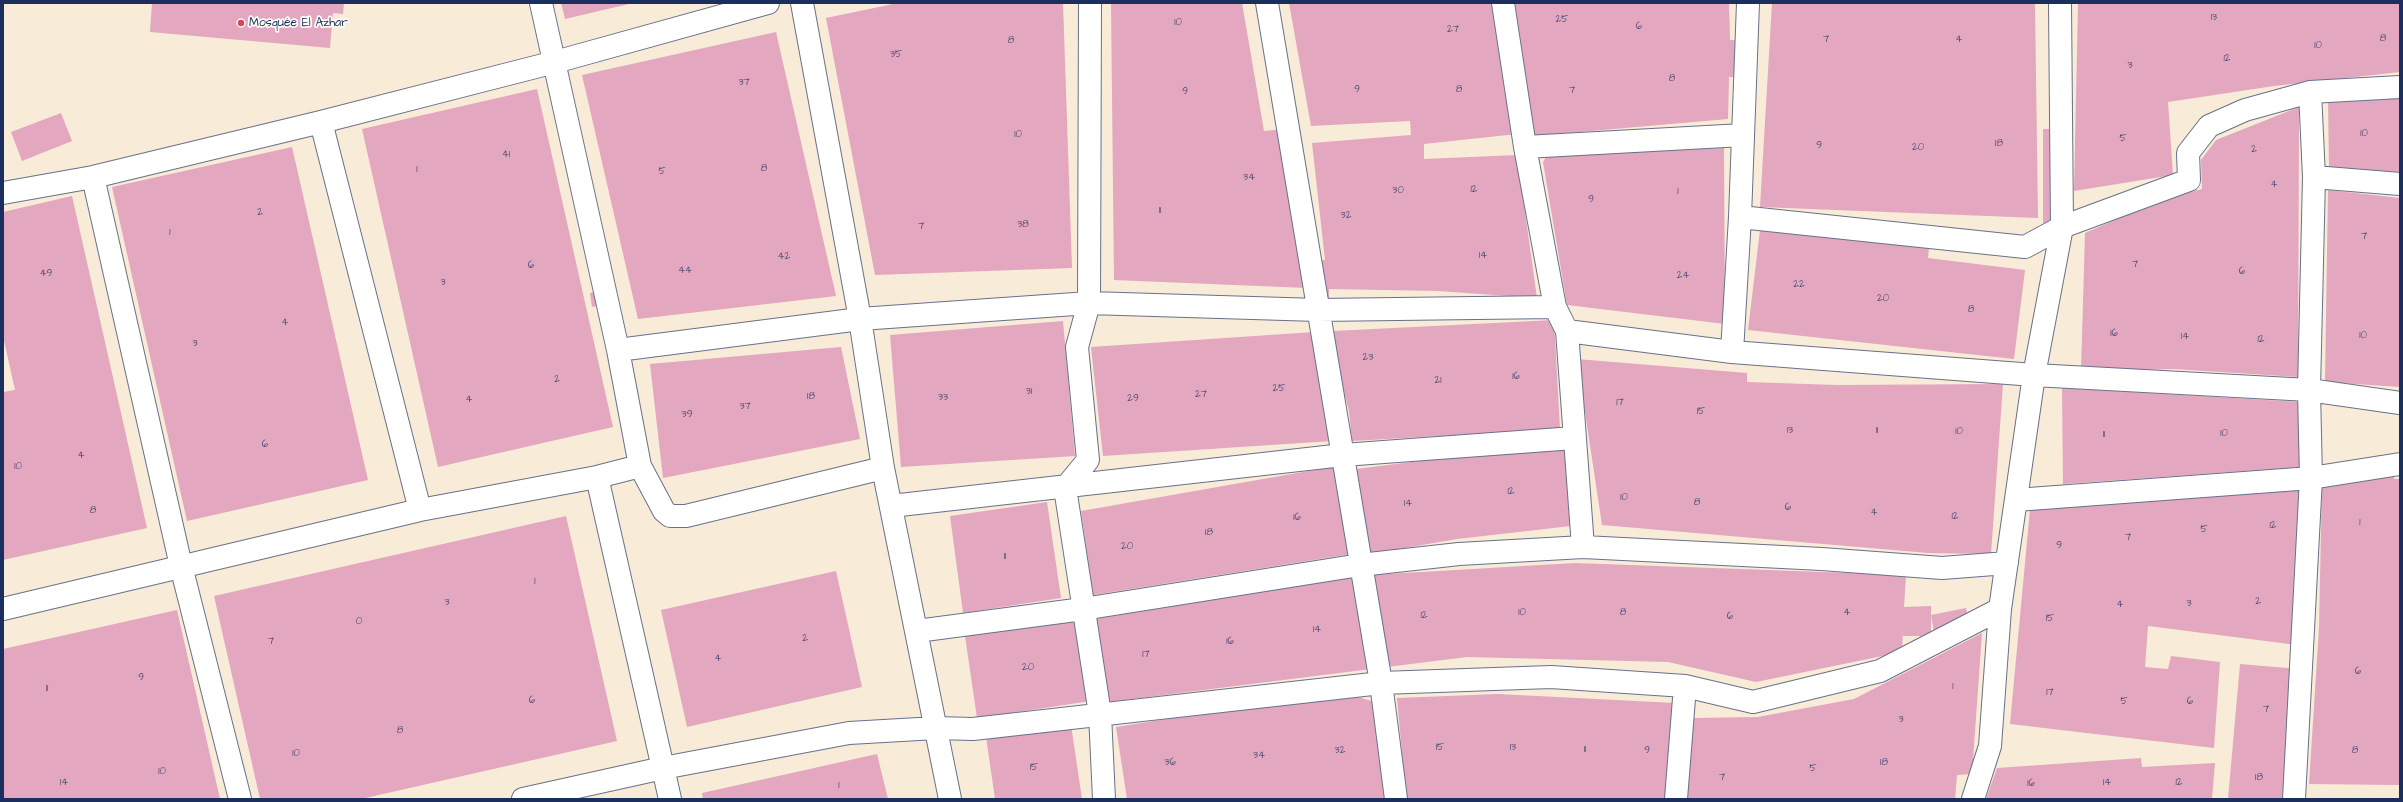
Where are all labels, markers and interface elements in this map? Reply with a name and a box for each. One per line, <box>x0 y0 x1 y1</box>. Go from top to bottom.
house number: 13 <box>2211 12 2217 24</box>
house number: 25 <box>1556 14 1568 26</box>
place label: Mosquée El Azhar <box>249 16 348 30</box>
house number: 10 <box>1174 17 1182 29</box>
marker: Mosquée El Azhar <box>236 18 246 28</box>
house number: 6 <box>1636 21 1642 33</box>
house number: 27 <box>1447 24 1459 36</box>
house number: 8 <box>2380 33 2386 45</box>
house number: 7 <box>1823 34 1829 46</box>
house number: 4 <box>1956 34 1962 46</box>
house number: 8 <box>1008 35 1014 47</box>
house number: 10 <box>2314 40 2322 52</box>
house number: 35 <box>890 49 902 61</box>
house number: 12 <box>2223 53 2231 65</box>
house number: 3 <box>2127 60 2133 72</box>
house number: 8 <box>1669 73 1675 85</box>
house number: 37 <box>738 77 750 89</box>
house number: 9 <box>1354 84 1360 96</box>
house number: 8 <box>1456 84 1462 96</box>
house number: 7 <box>1569 85 1575 97</box>
house number: 9 <box>1182 86 1188 98</box>
house number: 10 <box>2360 128 2368 140</box>
house number: 10 <box>1014 129 1022 141</box>
house number: 5 <box>2119 133 2127 145</box>
house number: 18 <box>1995 138 2003 150</box>
house number: 9 <box>1816 140 1822 152</box>
house number: 20 <box>1912 142 1924 154</box>
house number: 2 <box>2251 144 2257 156</box>
house number: 41 <box>502 149 510 161</box>
house number: 8 <box>761 163 767 175</box>
house number: 1 <box>416 164 418 176</box>
house number: 5 <box>658 166 666 178</box>
house number: 34 <box>1243 172 1255 184</box>
house number: 4 <box>2271 179 2277 191</box>
house number: 12 <box>1470 184 1478 196</box>
house number: 30 <box>1392 185 1404 197</box>
house number: 1 <box>1677 186 1679 198</box>
house number: 9 <box>1588 194 1594 206</box>
house number: 11 <box>1159 205 1161 217</box>
house number: 2 <box>257 207 263 219</box>
house number: 32 <box>1341 210 1351 222</box>
house number: 38 <box>1017 219 1029 231</box>
house number: 7 <box>918 221 924 233</box>
house number: 1 <box>169 227 171 239</box>
house number: 7 <box>2361 231 2367 243</box>
house number: 14 <box>1479 250 1487 262</box>
house number: 42 <box>778 251 790 263</box>
house number: 7 <box>2132 259 2138 271</box>
house number: 6 <box>528 260 534 272</box>
house number: 44 <box>678 265 692 277</box>
house number: 6 <box>2239 266 2245 278</box>
house number: 49 <box>40 268 52 280</box>
house number: 24 <box>1677 270 1689 282</box>
house number: 3 <box>440 277 446 289</box>
house number: 22 <box>1793 279 1805 291</box>
house number: 20 <box>1877 293 1889 305</box>
house number: 8 <box>1968 304 1974 316</box>
house number: 4 <box>282 317 288 329</box>
house number: 16 <box>2110 328 2118 340</box>
house number: 10 <box>2359 330 2367 342</box>
house number: 14 <box>2181 331 2189 343</box>
house number: 12 <box>2257 334 2265 346</box>
house number: 3 <box>192 338 198 350</box>
house number: 23 <box>1363 352 1373 364</box>
house number: 16 <box>1512 371 1520 383</box>
house number: 2 <box>554 374 560 386</box>
house number: 21 <box>1434 375 1442 387</box>
house number: 25 <box>1273 383 1285 395</box>
house number: 31 <box>1026 386 1032 398</box>
house number: 27 <box>1195 389 1207 401</box>
house number: 18 <box>807 391 815 403</box>
house number: 33 <box>938 392 948 404</box>
house number: 29 <box>1127 393 1139 405</box>
house number: 4 <box>466 394 472 406</box>
house number: 17 <box>1616 397 1624 409</box>
house number: 37 <box>739 401 751 413</box>
house number: 15 <box>1697 406 1705 418</box>
house number: 39 <box>682 409 692 421</box>
house number: 13 <box>1787 425 1793 437</box>
house number: 11 <box>1876 425 1878 437</box>
house number: 10 <box>1955 426 1963 438</box>
house number: 10 <box>2220 428 2228 440</box>
house number: 11 <box>2103 429 2105 441</box>
house number: 6 <box>262 439 268 451</box>
house number: 4 <box>78 450 84 462</box>
house number: 10 <box>14 461 22 473</box>
house number: 12 <box>1507 486 1515 498</box>
house number: 10 <box>1620 492 1628 504</box>
house number: 8 <box>1694 497 1700 509</box>
house number: 14 <box>1404 498 1412 510</box>
house number: 6 <box>1785 502 1791 514</box>
house number: 8 <box>90 505 96 517</box>
house number: 4 <box>1871 507 1877 519</box>
house number: 12 <box>1951 511 1959 523</box>
house number: 16 <box>1293 512 1301 524</box>
house number: 1 <box>2359 517 2361 529</box>
house number: 12 <box>2269 520 2277 532</box>
house number: 5 <box>2200 524 2208 536</box>
house number: 18 <box>1205 527 1213 539</box>
house number: 7 <box>2125 532 2131 544</box>
house number: 9 <box>2056 540 2062 552</box>
house number: 20 <box>1121 541 1133 553</box>
house number: 11 <box>1004 551 1006 563</box>
house number: 1 <box>534 576 536 588</box>
house number: 2 <box>2255 596 2261 608</box>
house number: 3 <box>444 597 450 609</box>
house number: 3 <box>2186 598 2192 610</box>
house number: 4 <box>2117 599 2123 611</box>
house number: 10 <box>1518 607 1526 619</box>
house number: 8 <box>1620 607 1626 619</box>
house number: 4 <box>1844 607 1850 619</box>
house number: 12 <box>1420 610 1428 622</box>
house number: 6 <box>1727 611 1733 623</box>
house number: 15 <box>2046 613 2054 625</box>
house number: 0 <box>356 616 362 628</box>
house number: 14 <box>1313 624 1321 636</box>
house number: 2 <box>802 633 808 645</box>
house number: 7 <box>268 636 274 648</box>
house number: 16 <box>1226 636 1234 648</box>
house number: 17 <box>1142 649 1150 661</box>
house number: 4 <box>715 653 721 665</box>
house number: 20 <box>1022 662 1034 674</box>
house number: 6 <box>2355 666 2361 678</box>
house number: 9 <box>138 672 144 684</box>
house number: 1 <box>1952 681 1954 693</box>
house number: 11 <box>46 683 48 695</box>
house number: 17 <box>2046 687 2054 699</box>
house number: 6 <box>529 695 535 707</box>
house number: 5 <box>2120 696 2128 708</box>
house number: 6 <box>2187 696 2193 708</box>
house number: 7 <box>2263 704 2269 716</box>
house number: 3 <box>1898 714 1904 726</box>
house number: 8 <box>397 725 403 737</box>
house number: 15 <box>1436 742 1444 754</box>
house number: 13 <box>1510 742 1516 754</box>
house number: 11 <box>1584 744 1586 756</box>
house number: 32 <box>1335 745 1345 757</box>
house number: 9 <box>1644 745 1650 757</box>
house number: 8 <box>2352 745 2358 757</box>
house number: 10 <box>292 748 300 760</box>
house number: 34 <box>1253 750 1265 762</box>
house number: 36 <box>1164 757 1176 769</box>
house number: 18 <box>1880 757 1888 769</box>
house number: 15 <box>1030 762 1038 774</box>
house number: 5 <box>1809 763 1817 775</box>
house number: 10 <box>158 766 166 778</box>
house number: 7 <box>1719 772 1725 784</box>
house number: 18 <box>2255 772 2263 784</box>
house number: 14 <box>60 777 68 789</box>
house number: 14 <box>2103 777 2111 789</box>
house number: 12 <box>2175 777 2183 789</box>
house number: 16 <box>2027 778 2035 790</box>
house number: 1 <box>838 780 840 792</box>

